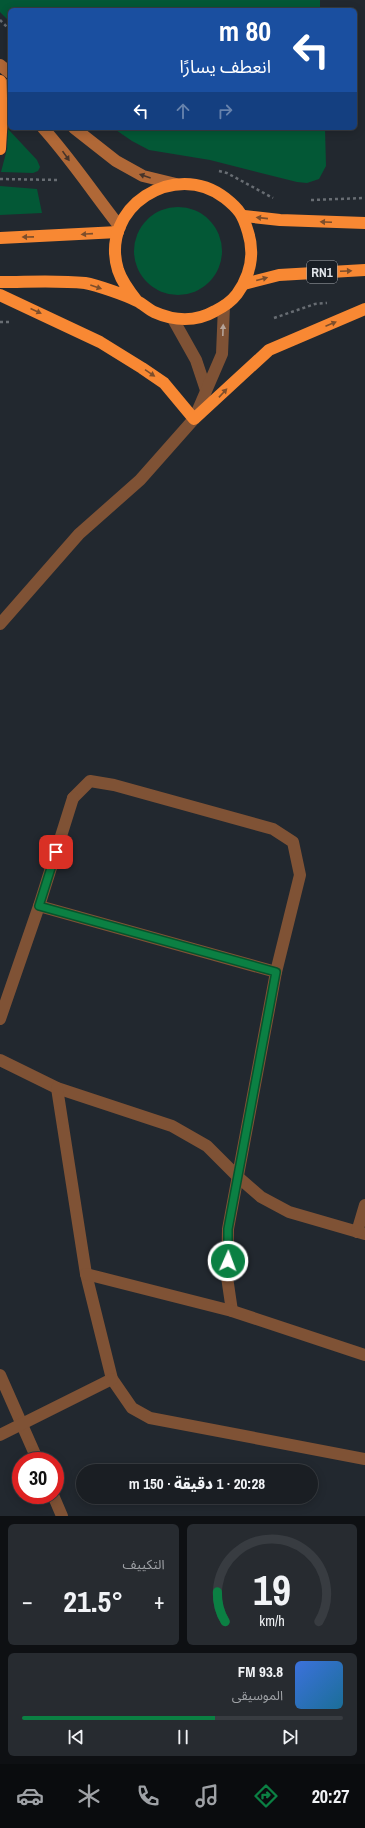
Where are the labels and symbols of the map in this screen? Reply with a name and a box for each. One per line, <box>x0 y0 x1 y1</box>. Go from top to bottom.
one-way arrow <box>62 150 70 161</box>
one-way arrow <box>138 172 150 178</box>
one-way arrow <box>256 215 268 221</box>
one-way arrow <box>320 218 332 225</box>
one-way arrow <box>81 231 93 238</box>
one-way arrow <box>21 234 34 240</box>
road number: RN1 <box>307 261 337 283</box>
one-way arrow <box>340 268 353 274</box>
one-way arrow <box>256 276 268 282</box>
one-way arrow <box>90 284 102 290</box>
one-way arrow <box>30 308 41 314</box>
one-way arrow <box>325 320 337 326</box>
one-way arrow <box>220 324 227 336</box>
one-way arrow <box>144 369 155 377</box>
one-way arrow <box>218 388 228 398</box>
pin <box>39 835 73 869</box>
position arrow <box>207 1240 249 1282</box>
speed limit sign: 30 <box>12 1452 64 1504</box>

